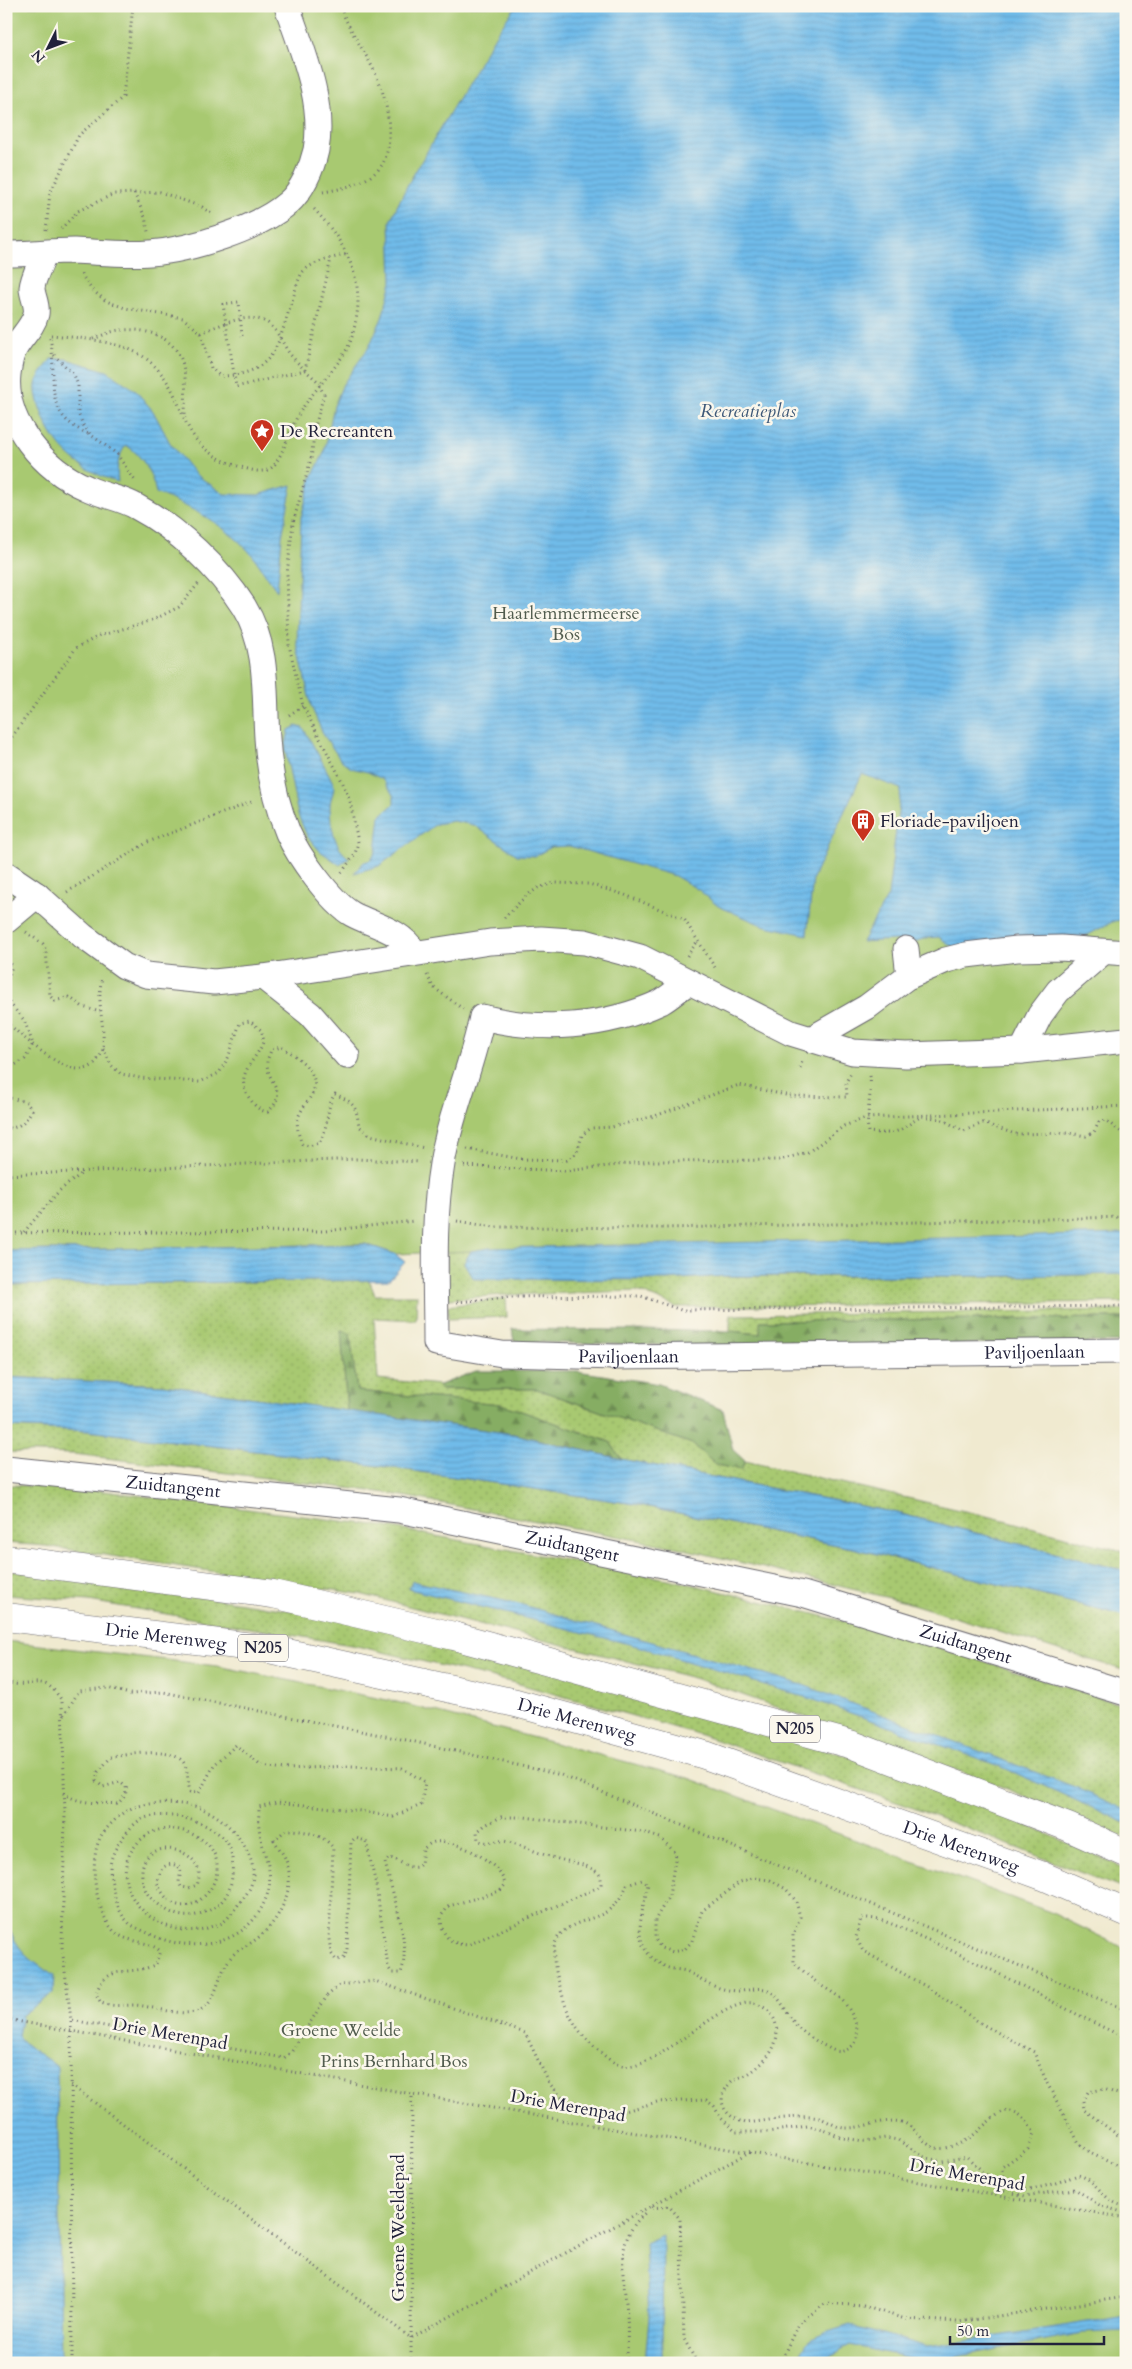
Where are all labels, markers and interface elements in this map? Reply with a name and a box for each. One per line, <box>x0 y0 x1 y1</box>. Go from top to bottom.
north arrow <box>22 22 72 72</box>
text: N <box>28 45 50 67</box>
water label: Recreatieplas <box>700 398 797 424</box>
place icon: De Recreanten <box>249 418 275 452</box>
place label: De Recreanten <box>280 419 394 444</box>
park label: Haarlemmermeerse Bos <box>492 601 640 647</box>
building icon: Floriade-paviljoen <box>850 808 876 842</box>
place label: Floriade-paviljoen <box>880 809 1020 834</box>
street label: Paviljoenlaan <box>984 1339 1086 1365</box>
street label: Paviljoenlaan <box>578 1344 680 1370</box>
street label: Zuidtangent <box>124 1469 222 1504</box>
street label: Zuidtangent <box>523 1524 622 1568</box>
street label: Drie Merenweg <box>104 1617 229 1656</box>
street label: Zuidtangent <box>917 1618 1015 1670</box>
road number: N205 <box>238 1635 288 1662</box>
street label: Drie Merenweg <box>515 1692 640 1748</box>
road number: N205 <box>770 1716 820 1742</box>
street label: Drie Merenweg <box>900 1814 1024 1879</box>
street label: Drie Merenpad <box>111 2012 230 2056</box>
park label: Groene Weelde <box>281 2018 401 2043</box>
park label: Prins Bernhard Bos <box>320 2049 468 2074</box>
street label: Drie Merenpad <box>509 2084 628 2128</box>
street label: Drie Merenpad <box>908 2153 1027 2197</box>
street label: Groene Weeldepad <box>386 2154 411 2302</box>
scale bar <box>950 2314 1103 2346</box>
text: 50 m <box>957 2321 989 2341</box>

